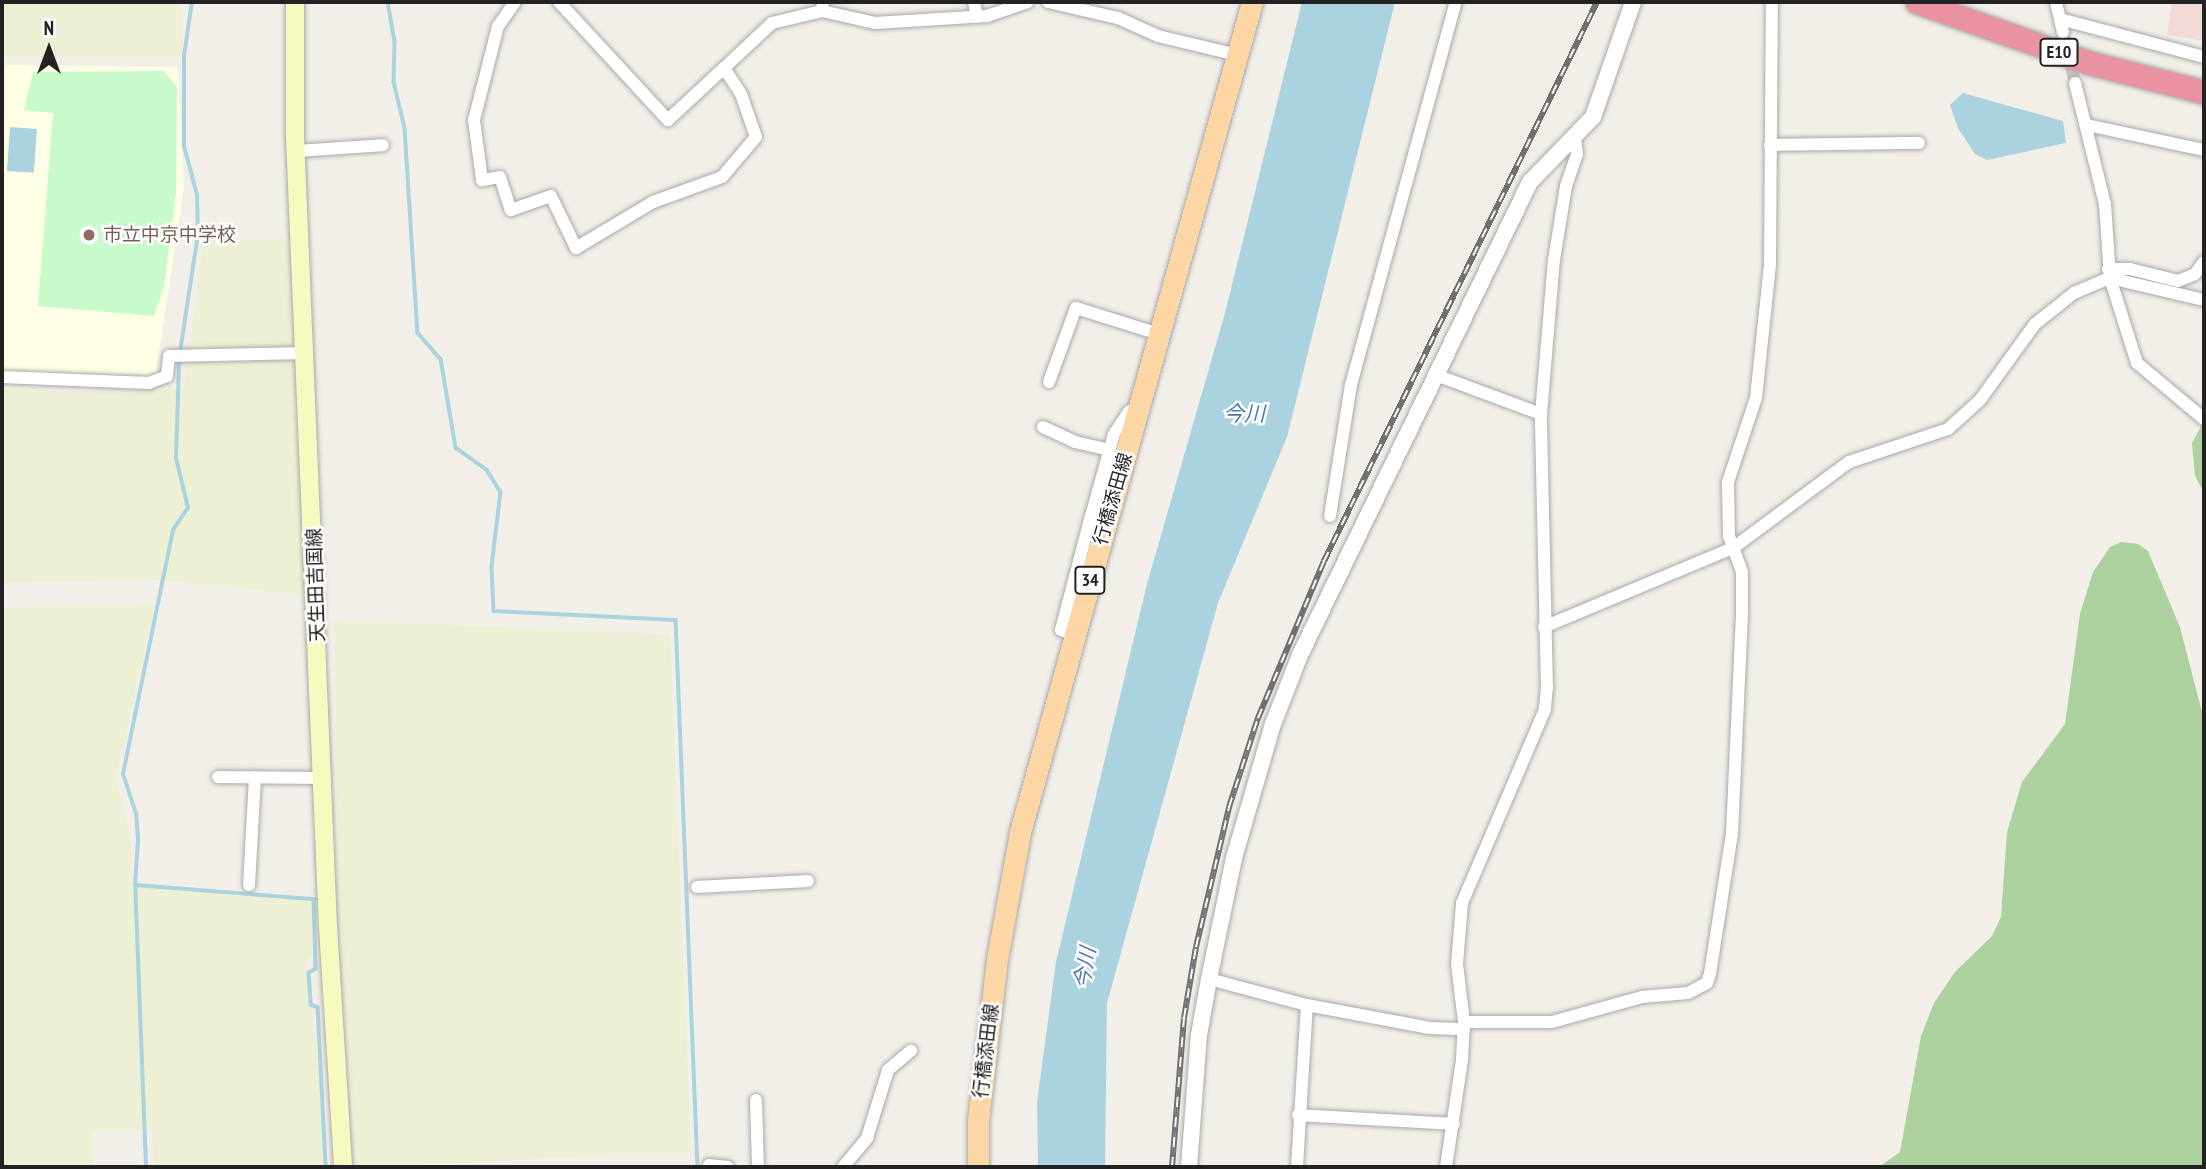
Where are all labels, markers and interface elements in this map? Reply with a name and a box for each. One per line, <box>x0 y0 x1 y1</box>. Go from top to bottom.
north arrow <box>14 14 84 84</box>
text: N <box>44 16 54 40</box>
road number: E10 <box>2038 38 2080 66</box>
place label: 市立中京中学校 <box>103 224 236 246</box>
marker: 市立中京中学校 <box>81 227 97 243</box>
water label: 今川 <box>1223 401 1265 427</box>
street label: 行橋添田線 <box>1089 450 1137 548</box>
street label: 天生田吉国線 <box>303 528 329 642</box>
road number: 34 <box>1074 566 1106 594</box>
water label: 今川 <box>1069 945 1101 991</box>
street label: 行橋添田線 <box>969 1002 1003 1100</box>

